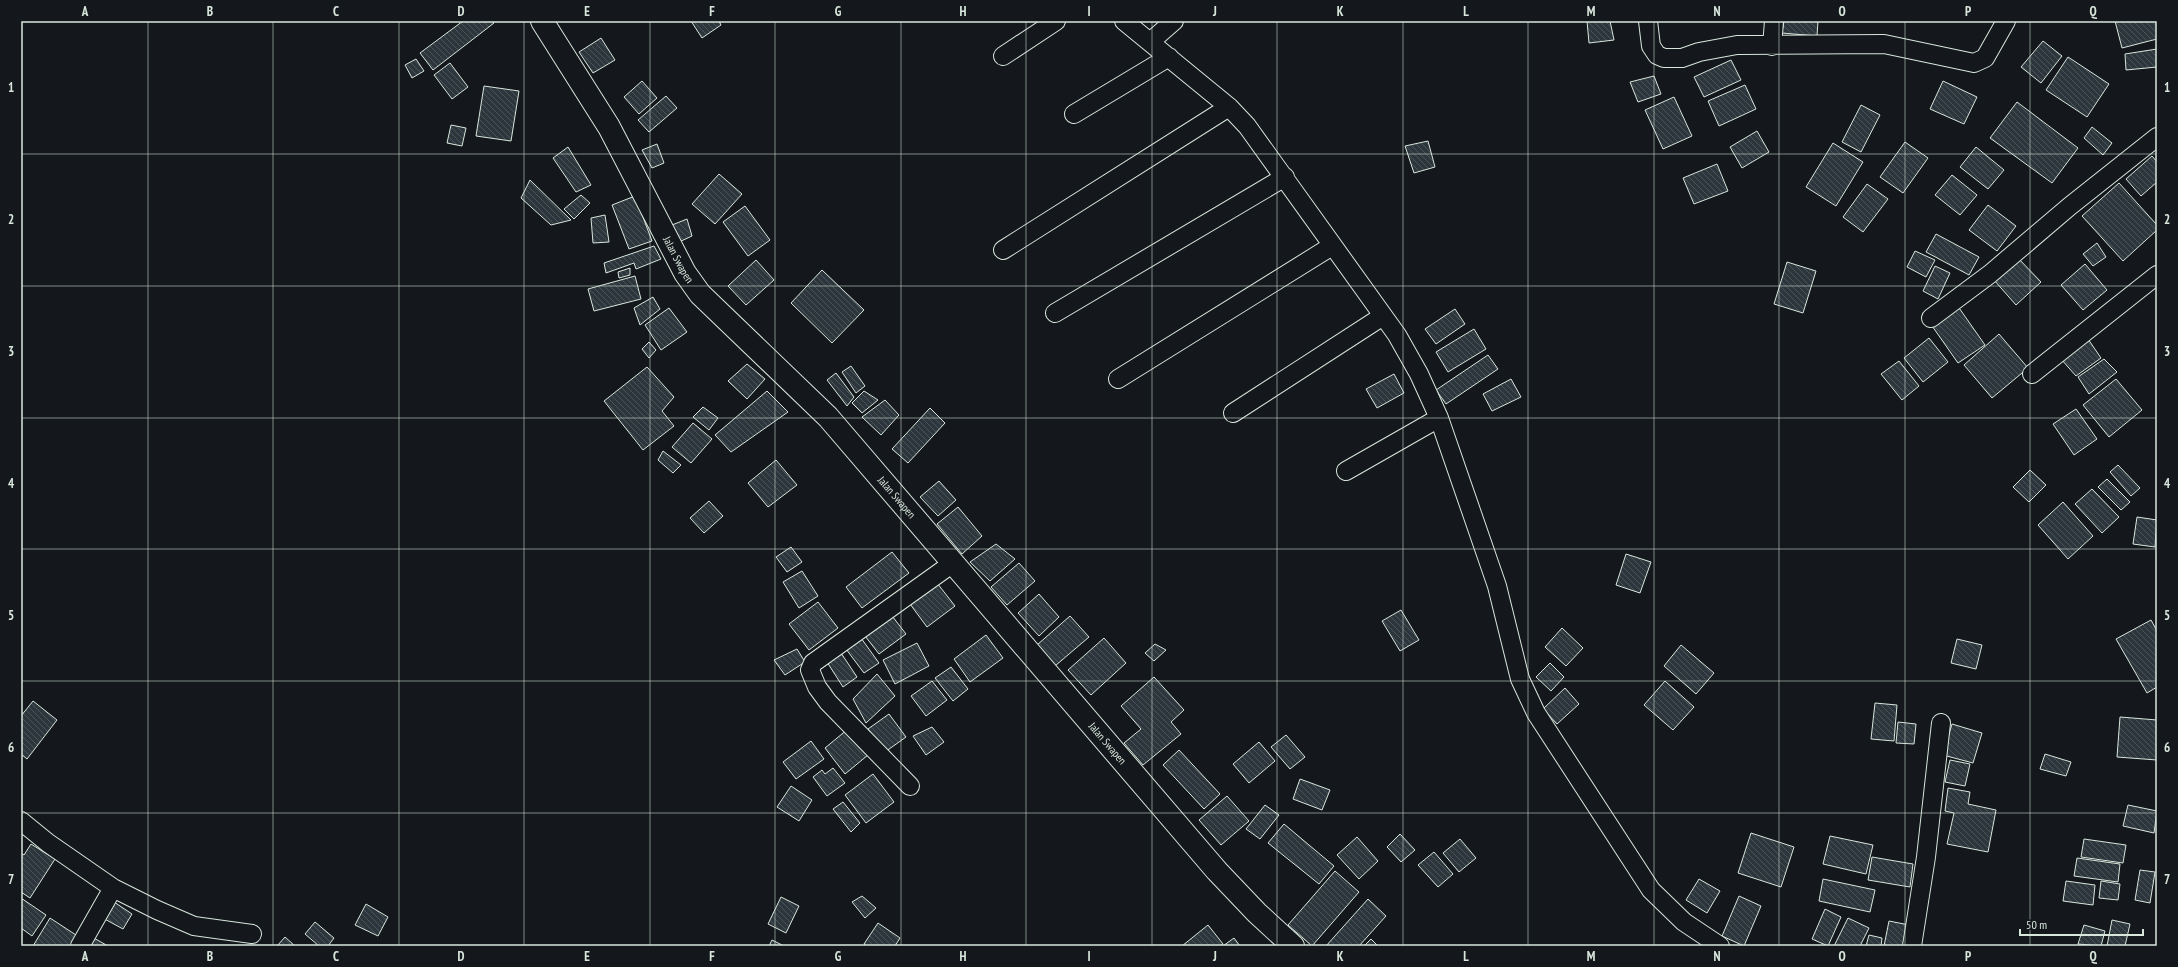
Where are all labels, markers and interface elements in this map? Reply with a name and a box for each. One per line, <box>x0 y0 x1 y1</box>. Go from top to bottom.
text: A <box>81 3 89 20</box>
text: B <box>207 3 213 20</box>
text: C <box>333 3 339 20</box>
text: D <box>458 3 465 20</box>
text: E <box>584 3 590 20</box>
text: F <box>709 3 715 20</box>
text: G <box>835 3 842 20</box>
text: H <box>960 3 967 20</box>
text: I <box>1087 3 1091 20</box>
text: J <box>1212 3 1217 20</box>
text: K <box>1337 3 1344 20</box>
text: L <box>1463 3 1469 20</box>
text: M <box>1587 3 1596 20</box>
text: N <box>1713 3 1721 20</box>
text: O <box>1838 3 1846 20</box>
text: P <box>1965 3 1971 20</box>
text: Q <box>2089 3 2097 20</box>
text: 1 <box>8 79 14 96</box>
text: 1 <box>2164 79 2170 96</box>
text: 2 <box>8 211 14 228</box>
text: 2 <box>2164 211 2170 228</box>
street label: Jalan Swapen <box>660 233 697 286</box>
text: 3 <box>8 343 14 360</box>
text: 3 <box>2164 343 2170 360</box>
street label: Jalan Swapen <box>874 473 919 521</box>
text: 4 <box>8 475 15 492</box>
text: 4 <box>2164 475 2171 492</box>
text: 5 <box>8 607 14 624</box>
text: 5 <box>2164 607 2170 624</box>
street label: Jalan Swapen <box>1085 719 1130 767</box>
text: 6 <box>8 739 14 756</box>
text: 6 <box>2164 739 2170 756</box>
text: 7 <box>8 871 14 888</box>
text: 7 <box>2164 871 2170 888</box>
scale bar <box>2020 911 2143 937</box>
text: 50 m <box>2026 917 2047 932</box>
text: A <box>81 948 89 965</box>
text: B <box>207 948 213 965</box>
text: C <box>333 948 339 965</box>
text: D <box>458 948 465 965</box>
text: E <box>584 948 590 965</box>
text: F <box>709 948 715 965</box>
text: G <box>835 948 842 965</box>
text: H <box>960 948 967 965</box>
text: I <box>1087 948 1091 965</box>
text: J <box>1212 948 1217 965</box>
text: K <box>1337 948 1344 965</box>
text: L <box>1463 948 1469 965</box>
text: M <box>1587 948 1596 965</box>
text: N <box>1713 948 1721 965</box>
text: O <box>1838 948 1846 965</box>
text: P <box>1965 948 1971 965</box>
text: Q <box>2089 948 2097 965</box>

